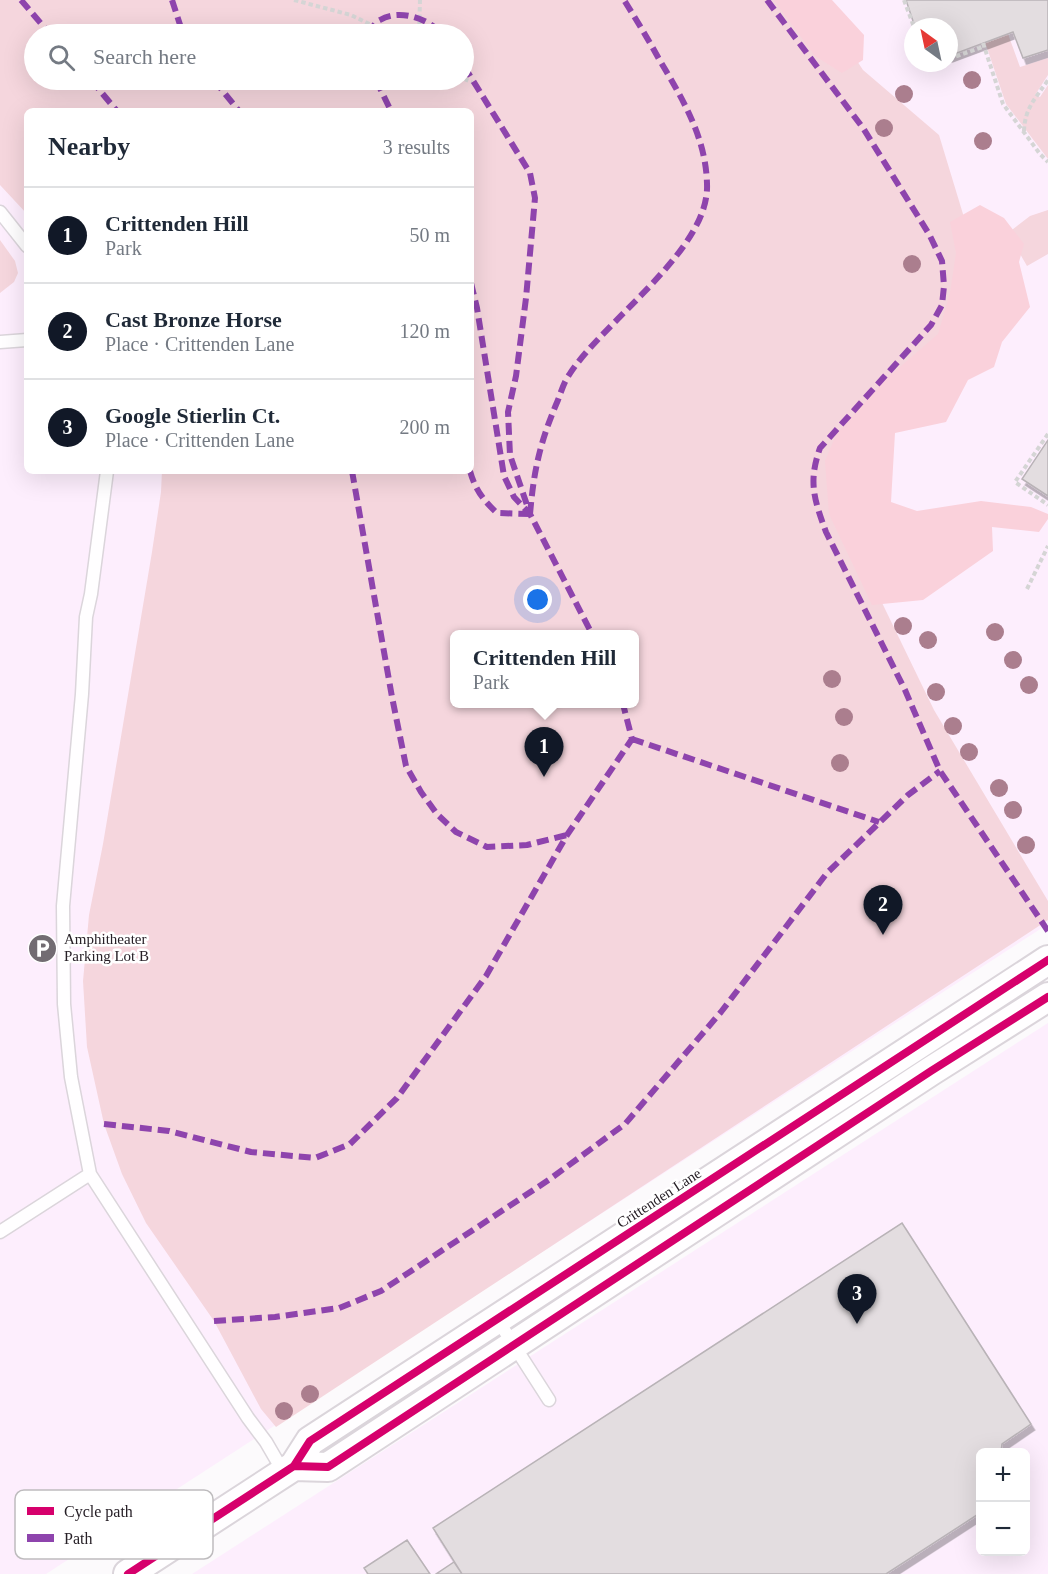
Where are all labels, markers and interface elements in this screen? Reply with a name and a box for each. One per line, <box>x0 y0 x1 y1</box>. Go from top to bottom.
north arrow <box>904 18 958 72</box>
search box <box>24 24 474 90</box>
icon: search <box>45 41 78 74</box>
text: Search here <box>93 44 196 69</box>
text: Nearby <box>48 132 130 161</box>
text: 3 results <box>383 136 450 158</box>
text: Crittenden Hill <box>105 211 249 236</box>
text: 1 <box>63 224 73 246</box>
text: 50 m <box>409 224 450 246</box>
text: Park <box>105 237 142 259</box>
text: Cast Bronze Horse <box>105 307 282 332</box>
text: 2 <box>63 320 73 342</box>
text: 120 m <box>399 320 450 342</box>
text: Place · Crittenden Lane <box>105 333 294 355</box>
text: Google Stierlin Ct. <box>105 403 280 428</box>
text: 3 <box>63 416 73 438</box>
text: 200 m <box>399 416 450 438</box>
text: Place · Crittenden Lane <box>105 429 294 451</box>
your location <box>523 585 552 614</box>
popup <box>450 630 639 708</box>
text: Crittenden Hill <box>473 645 616 670</box>
text: Park <box>473 671 509 693</box>
pin: 1 <box>524 728 564 777</box>
pin: 2 <box>864 886 902 935</box>
place label: Amphitheater Parking Lot B <box>64 931 149 964</box>
parking icon: Amphitheater Parking Lot B <box>27 932 59 964</box>
street label: Crittenden Lane <box>614 1165 704 1231</box>
pin: 3 <box>838 1274 876 1324</box>
map controls <box>976 1448 1030 1556</box>
button: + <box>976 1448 1030 1502</box>
legend <box>15 1490 213 1559</box>
button: − <box>976 1502 1030 1556</box>
text: Cycle path <box>64 1503 133 1521</box>
text: Path <box>64 1530 92 1547</box>

